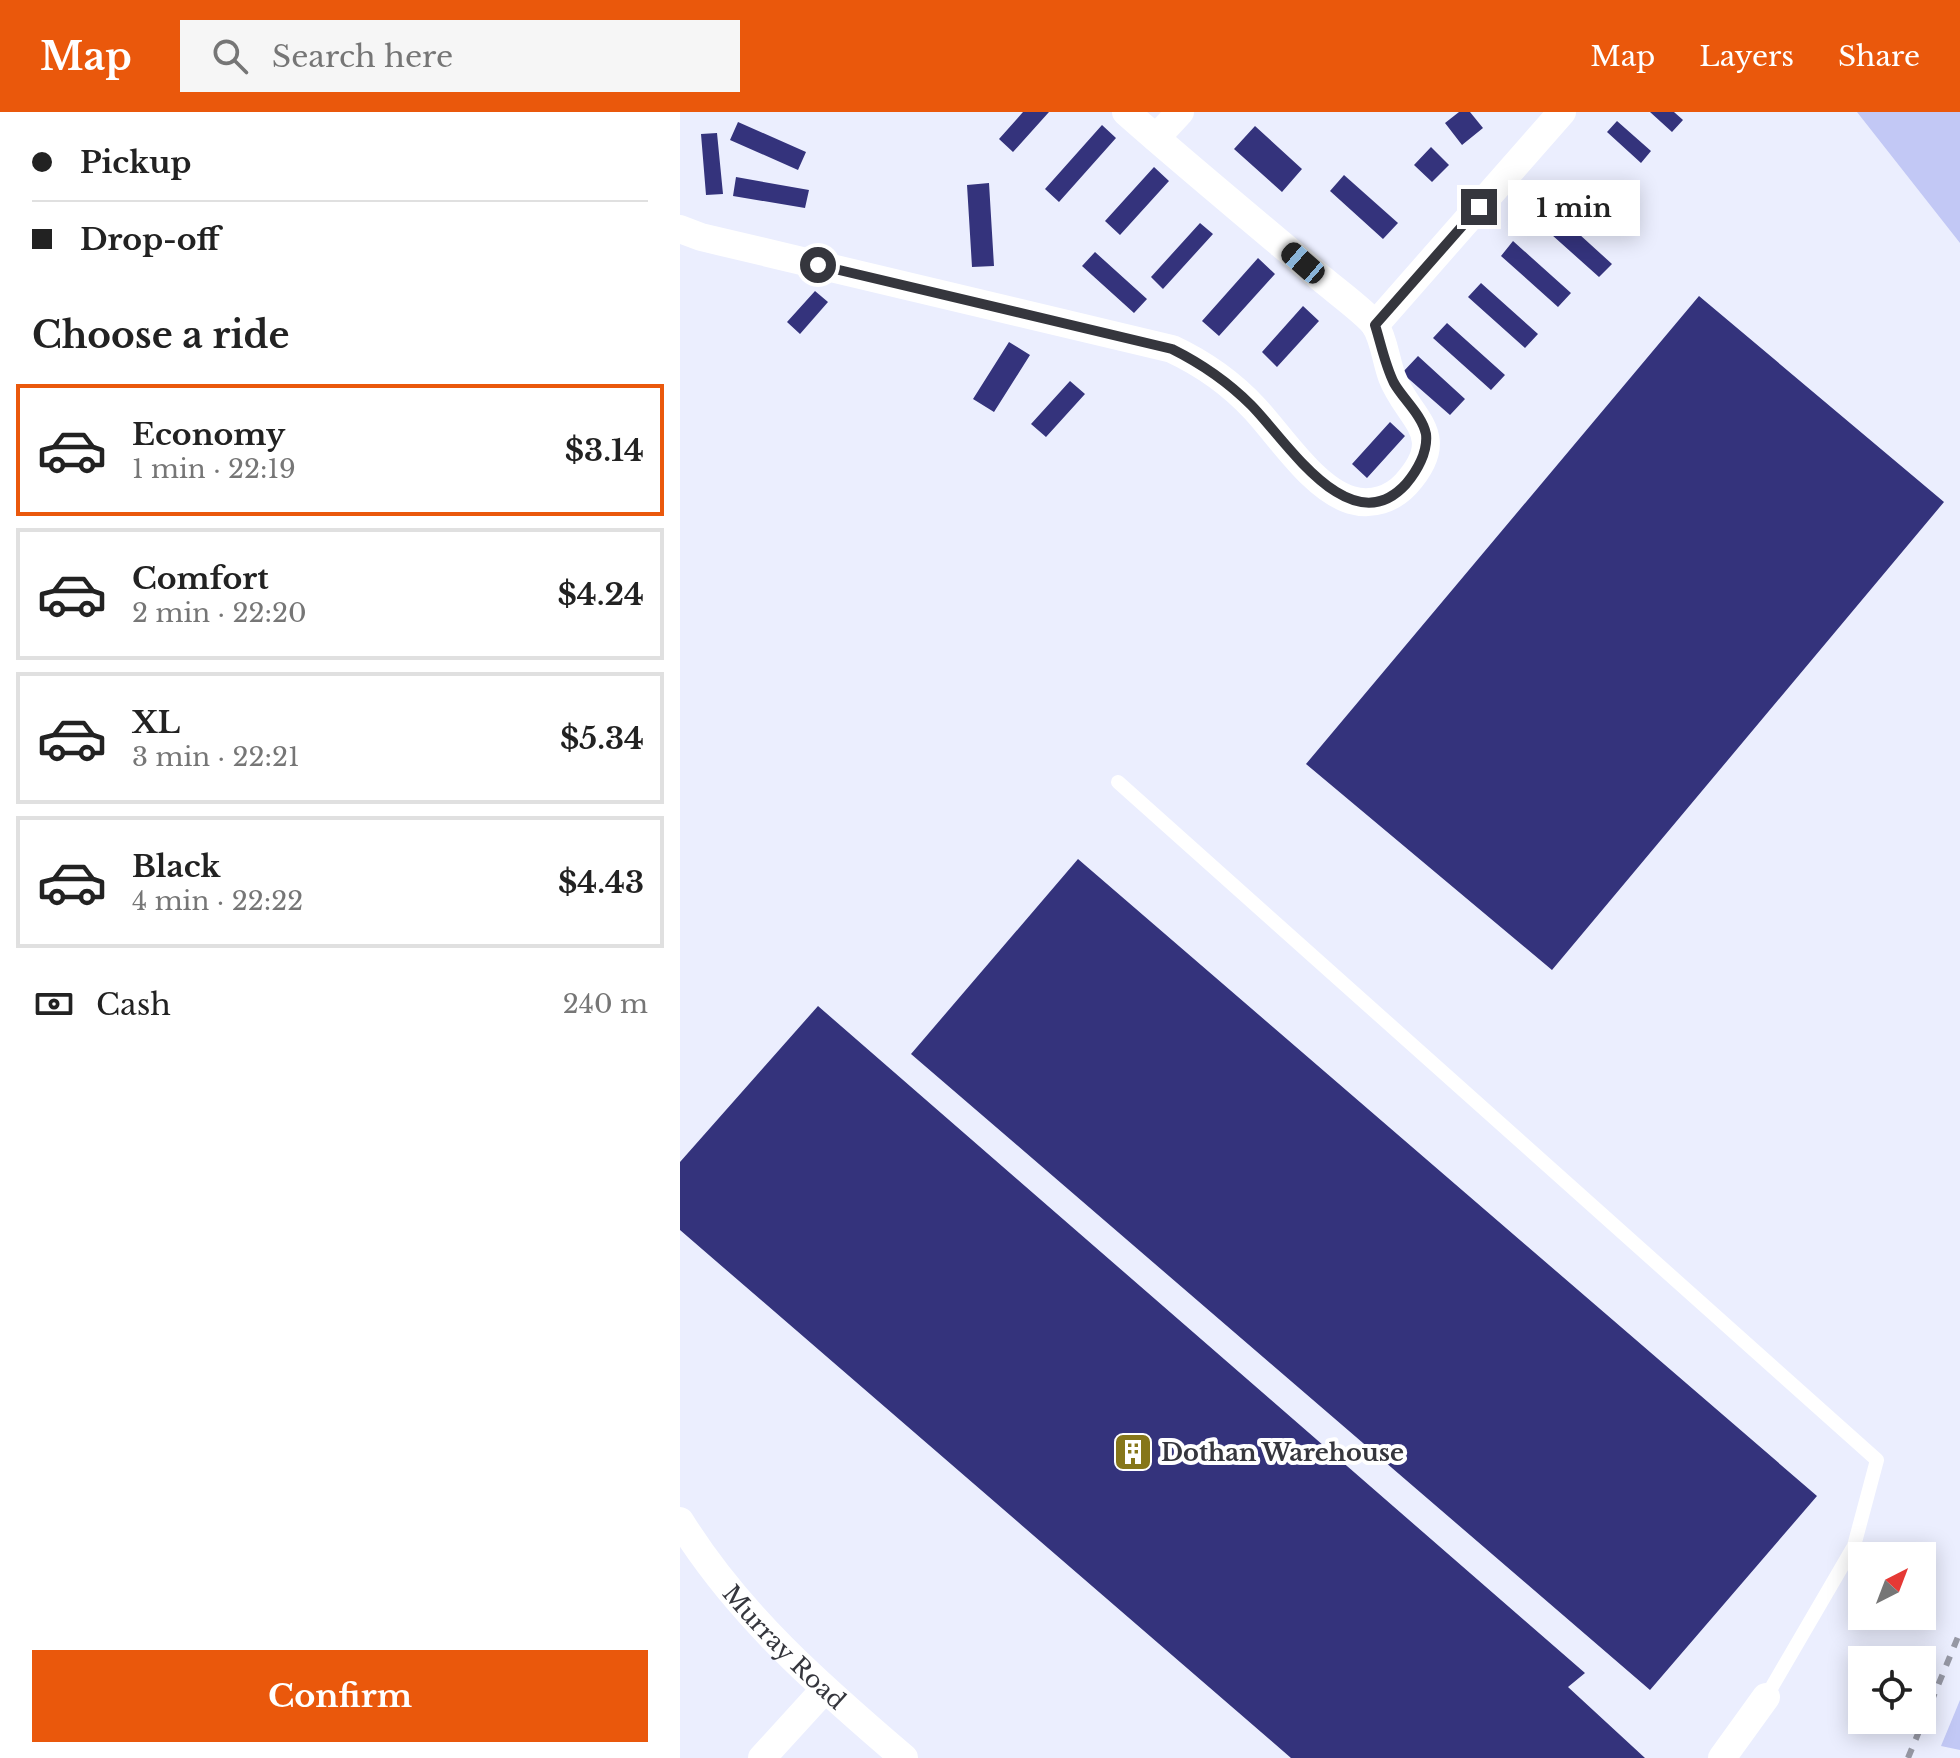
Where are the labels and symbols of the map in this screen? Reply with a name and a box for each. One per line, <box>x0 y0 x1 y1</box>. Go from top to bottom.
callout: 1 min <box>1507 179 1639 235</box>
route end <box>1461 189 1497 225</box>
car <box>1277 238 1329 288</box>
route start <box>800 247 836 283</box>
building icon: Dothan Warehouse <box>1112 1431 1154 1473</box>
place label: Dothan Warehouse <box>1161 1438 1404 1467</box>
north arrow <box>1848 1542 1936 1630</box>
street label: Murray Road <box>717 1579 852 1715</box>

